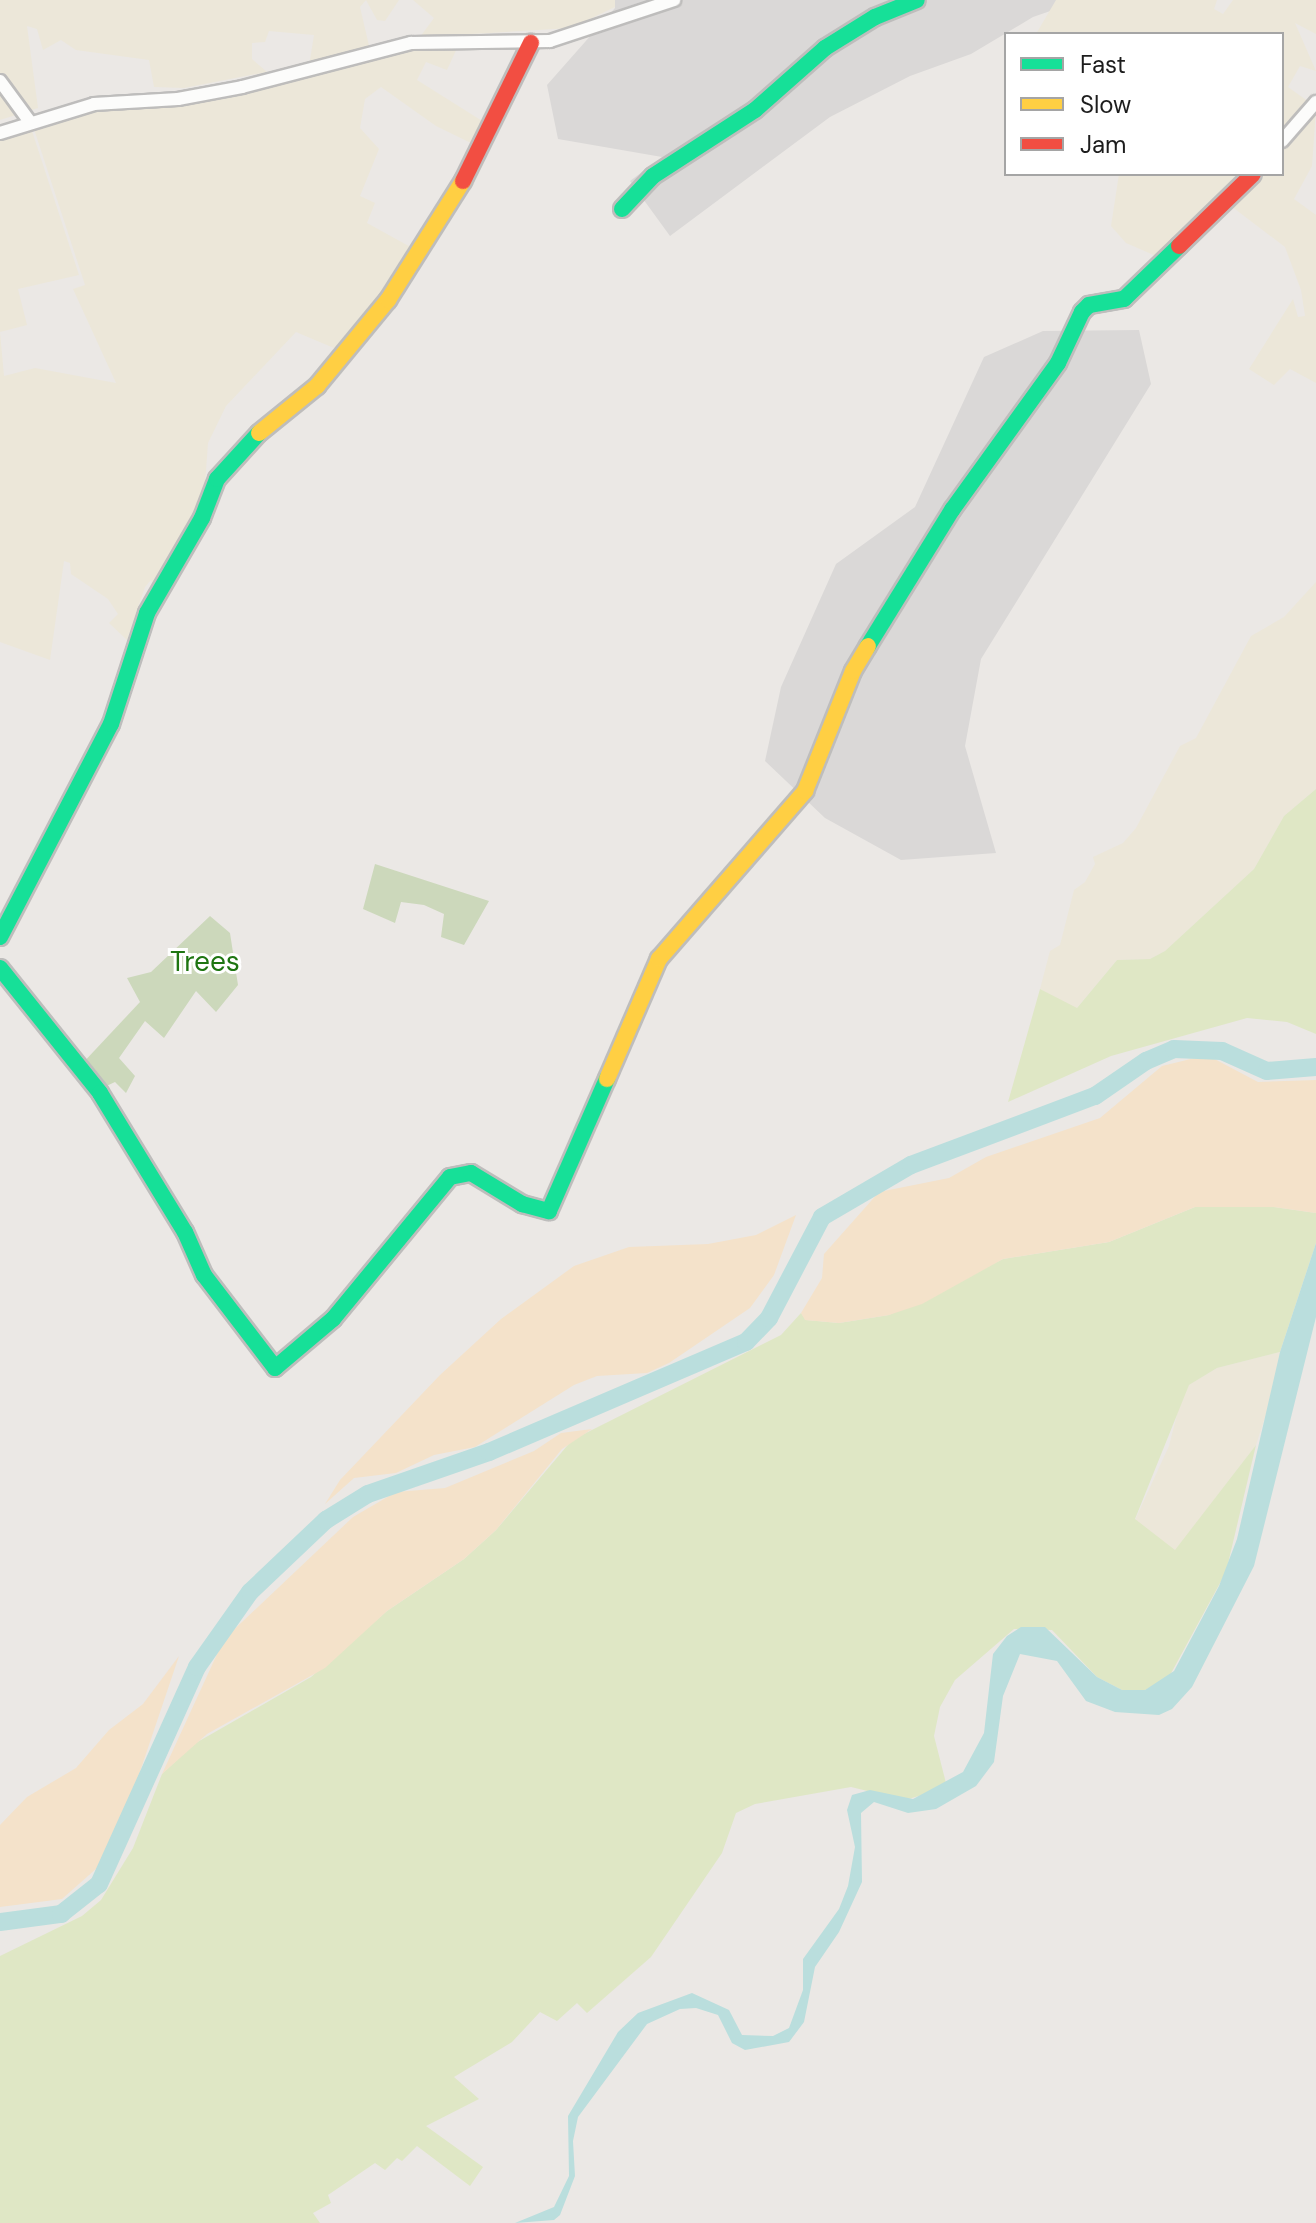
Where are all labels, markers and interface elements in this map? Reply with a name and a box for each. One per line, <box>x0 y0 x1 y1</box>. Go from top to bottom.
legend <box>1004 32 1284 176</box>
text: Fast <box>1080 49 1126 80</box>
text: Slow <box>1080 89 1131 120</box>
text: Jam <box>1080 129 1126 160</box>
park label: Trees <box>170 945 240 979</box>

